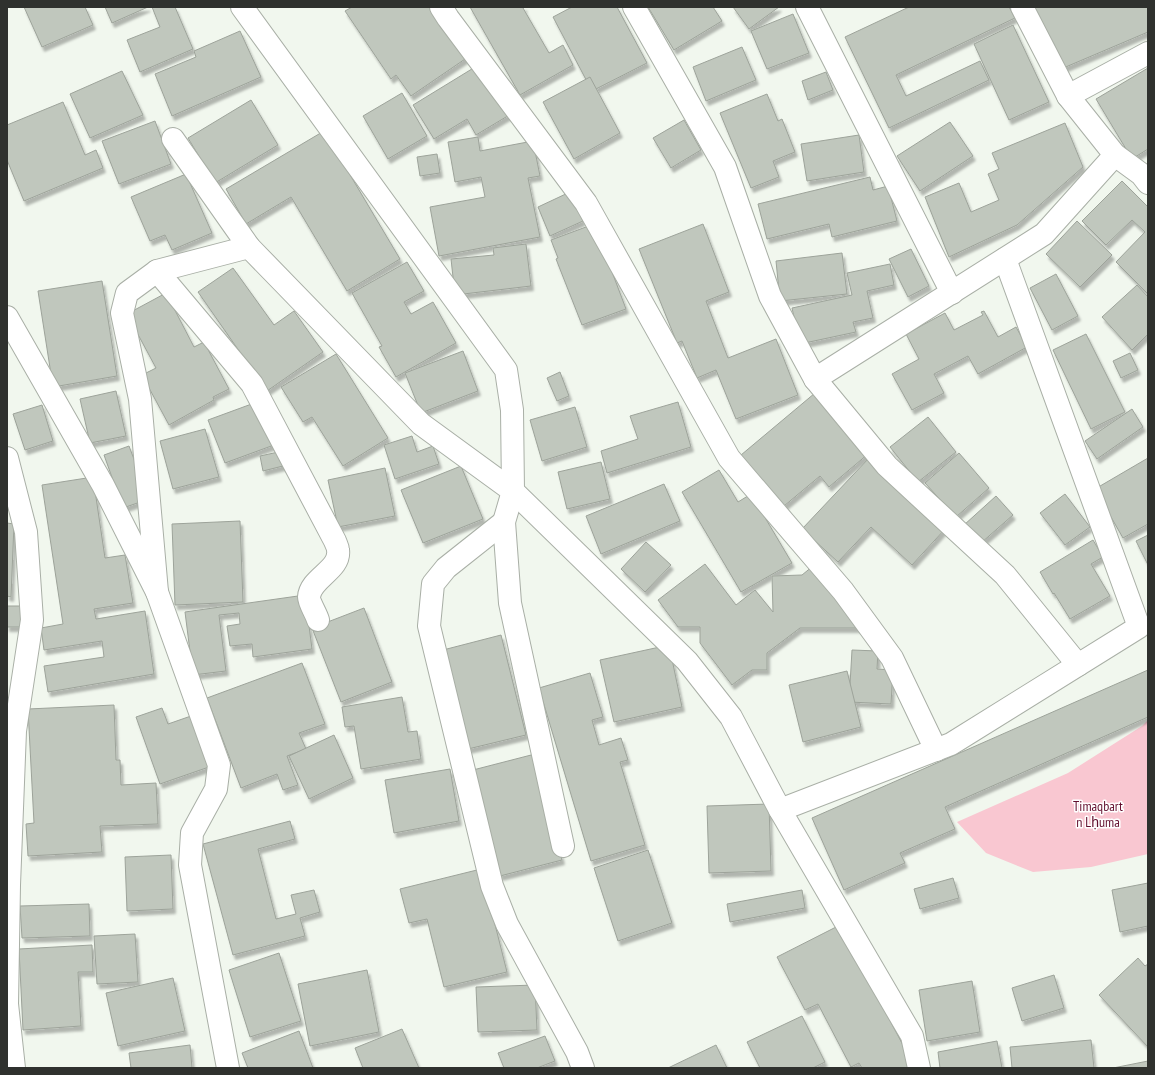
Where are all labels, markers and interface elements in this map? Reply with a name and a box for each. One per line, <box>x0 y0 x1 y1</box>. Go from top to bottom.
park label: Timaqbart n Lḥuma <box>1073 797 1123 831</box>

